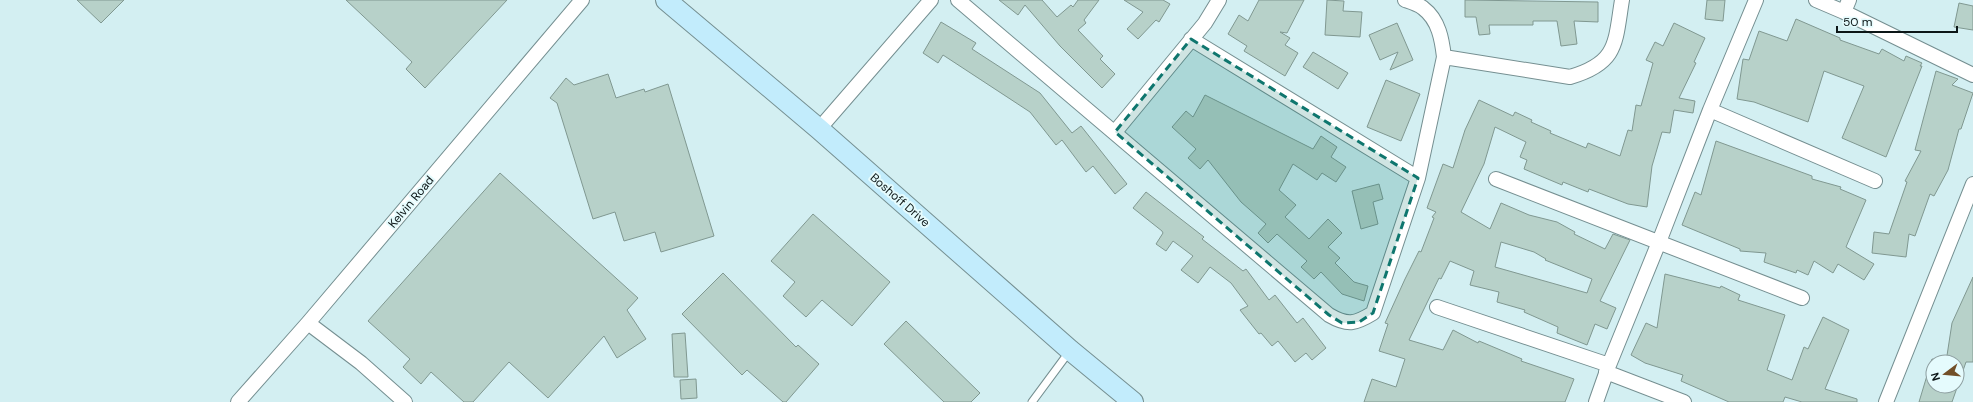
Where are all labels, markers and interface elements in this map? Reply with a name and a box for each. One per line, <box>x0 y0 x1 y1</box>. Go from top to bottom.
scale bar <box>1837 8 1957 34</box>
text: 50 m <box>1843 14 1872 30</box>
street label: Boshoff Drive <box>867 170 933 230</box>
street label: Kelvin Road <box>385 173 437 231</box>
north arrow <box>1925 354 1965 394</box>
text: N <box>1928 371 1943 383</box>

